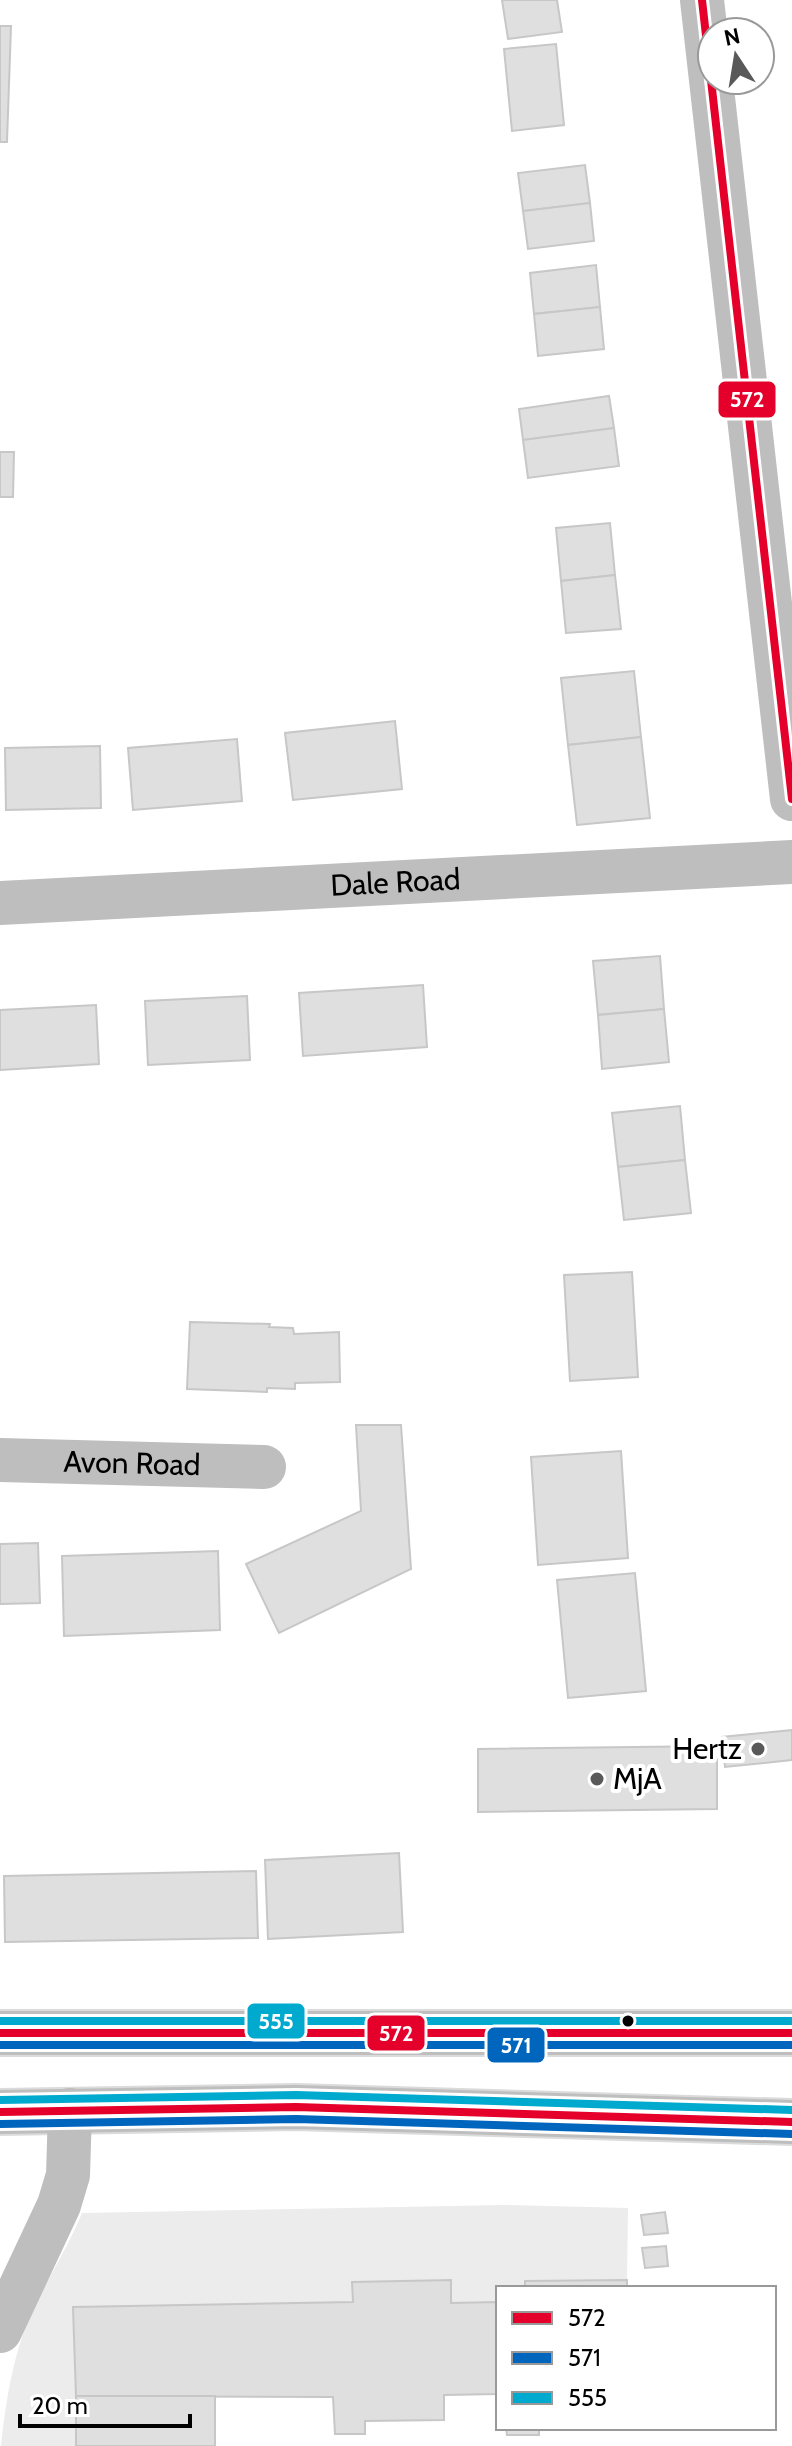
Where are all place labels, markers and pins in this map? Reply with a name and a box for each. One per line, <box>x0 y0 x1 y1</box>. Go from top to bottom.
place label: Hertz <box>672 1730 742 1767</box>
marker: Hertz <box>749 1740 767 1758</box>
place label: MjA <box>613 1760 662 1797</box>
marker: MjA <box>588 1770 606 1788</box>
unlabelled marker <box>620 2013 636 2029</box>

